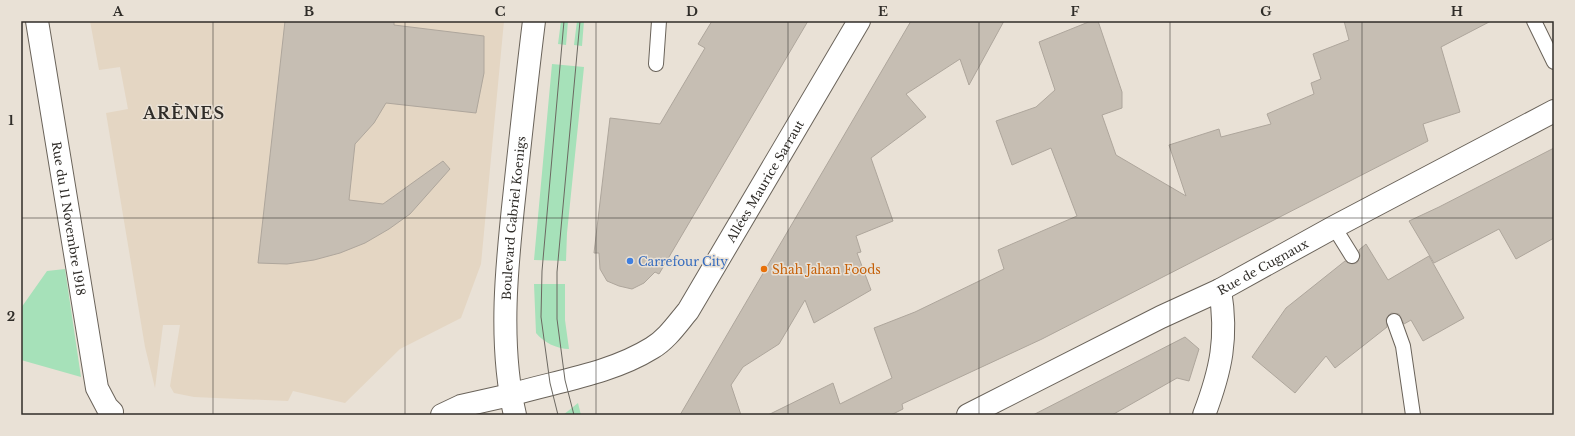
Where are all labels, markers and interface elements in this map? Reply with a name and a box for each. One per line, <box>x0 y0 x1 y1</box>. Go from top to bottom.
text: A <box>112 3 124 20</box>
text: B <box>304 3 314 20</box>
text: C <box>495 3 506 20</box>
text: D <box>686 3 698 20</box>
text: E <box>878 3 888 20</box>
text: F <box>1071 3 1080 20</box>
text: G <box>1260 3 1272 20</box>
text: H <box>1451 3 1463 20</box>
district label: ARÈNES <box>142 103 225 123</box>
text: 1 <box>8 112 14 129</box>
street label: Allées Maurice Sarraut <box>722 117 807 246</box>
street label: Boulevard Gabriel Koenigs <box>498 135 528 300</box>
street label: Rue du 11 Novembre 1918 <box>49 140 89 297</box>
street label: Rue de Cugnaux <box>1215 235 1311 298</box>
place label: Carrefour City <box>638 254 728 269</box>
marker: Carrefour City <box>625 256 635 266</box>
place label: Shah Jahan Foods <box>772 262 881 277</box>
marker: Shah Jahan Foods <box>759 264 769 274</box>
text: 2 <box>7 308 15 325</box>

